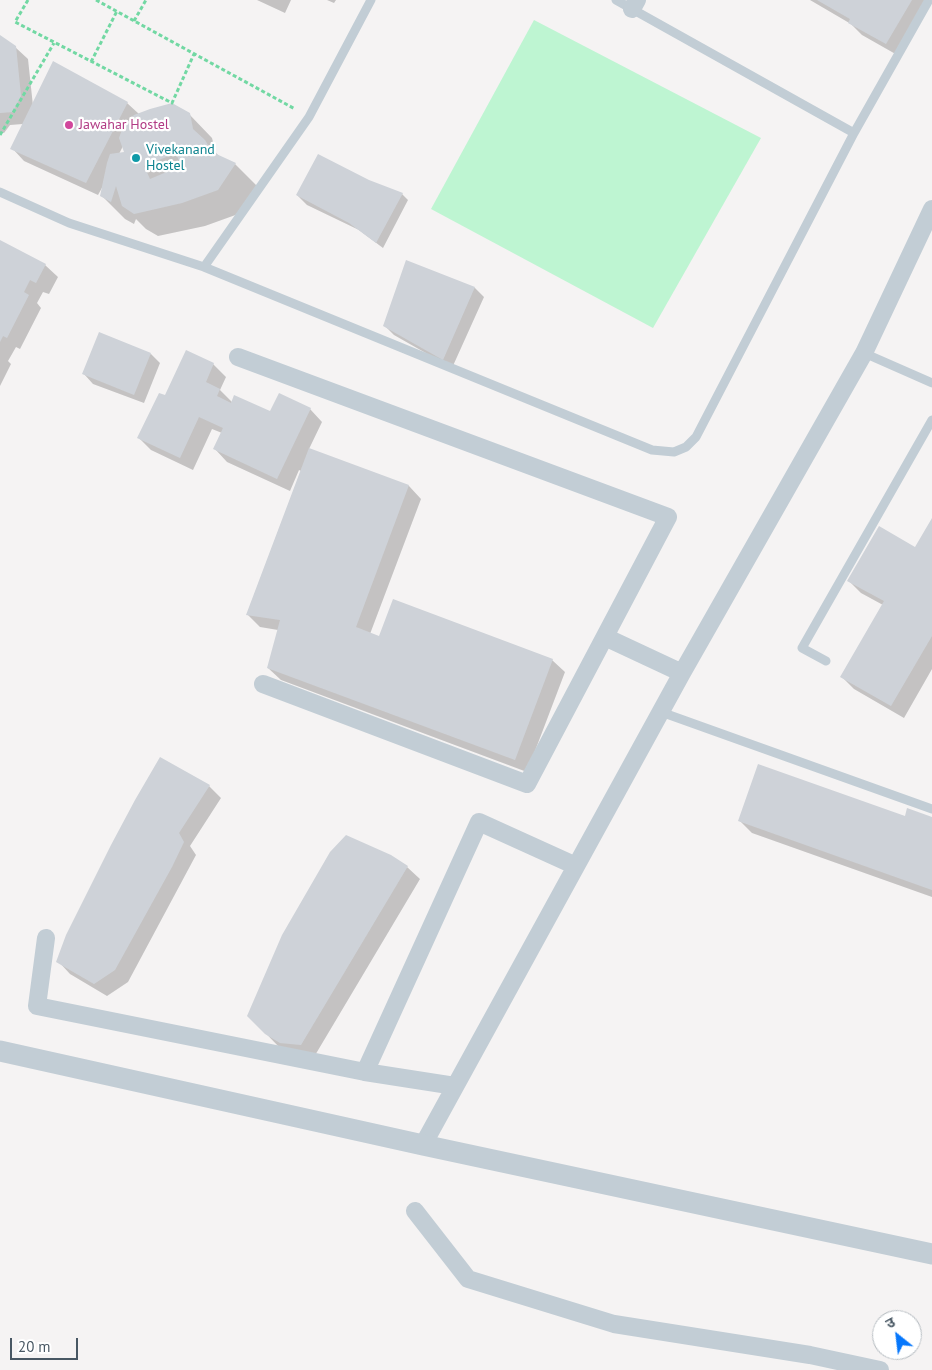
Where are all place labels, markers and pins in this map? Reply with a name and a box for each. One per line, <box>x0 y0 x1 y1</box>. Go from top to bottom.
place label: Jawahar Hostel <box>79 117 169 133</box>
marker: Jawahar Hostel <box>63 119 75 131</box>
place label: Vivekanand Hostel <box>146 142 215 174</box>
marker: Vivekanand Hostel <box>130 152 142 164</box>

